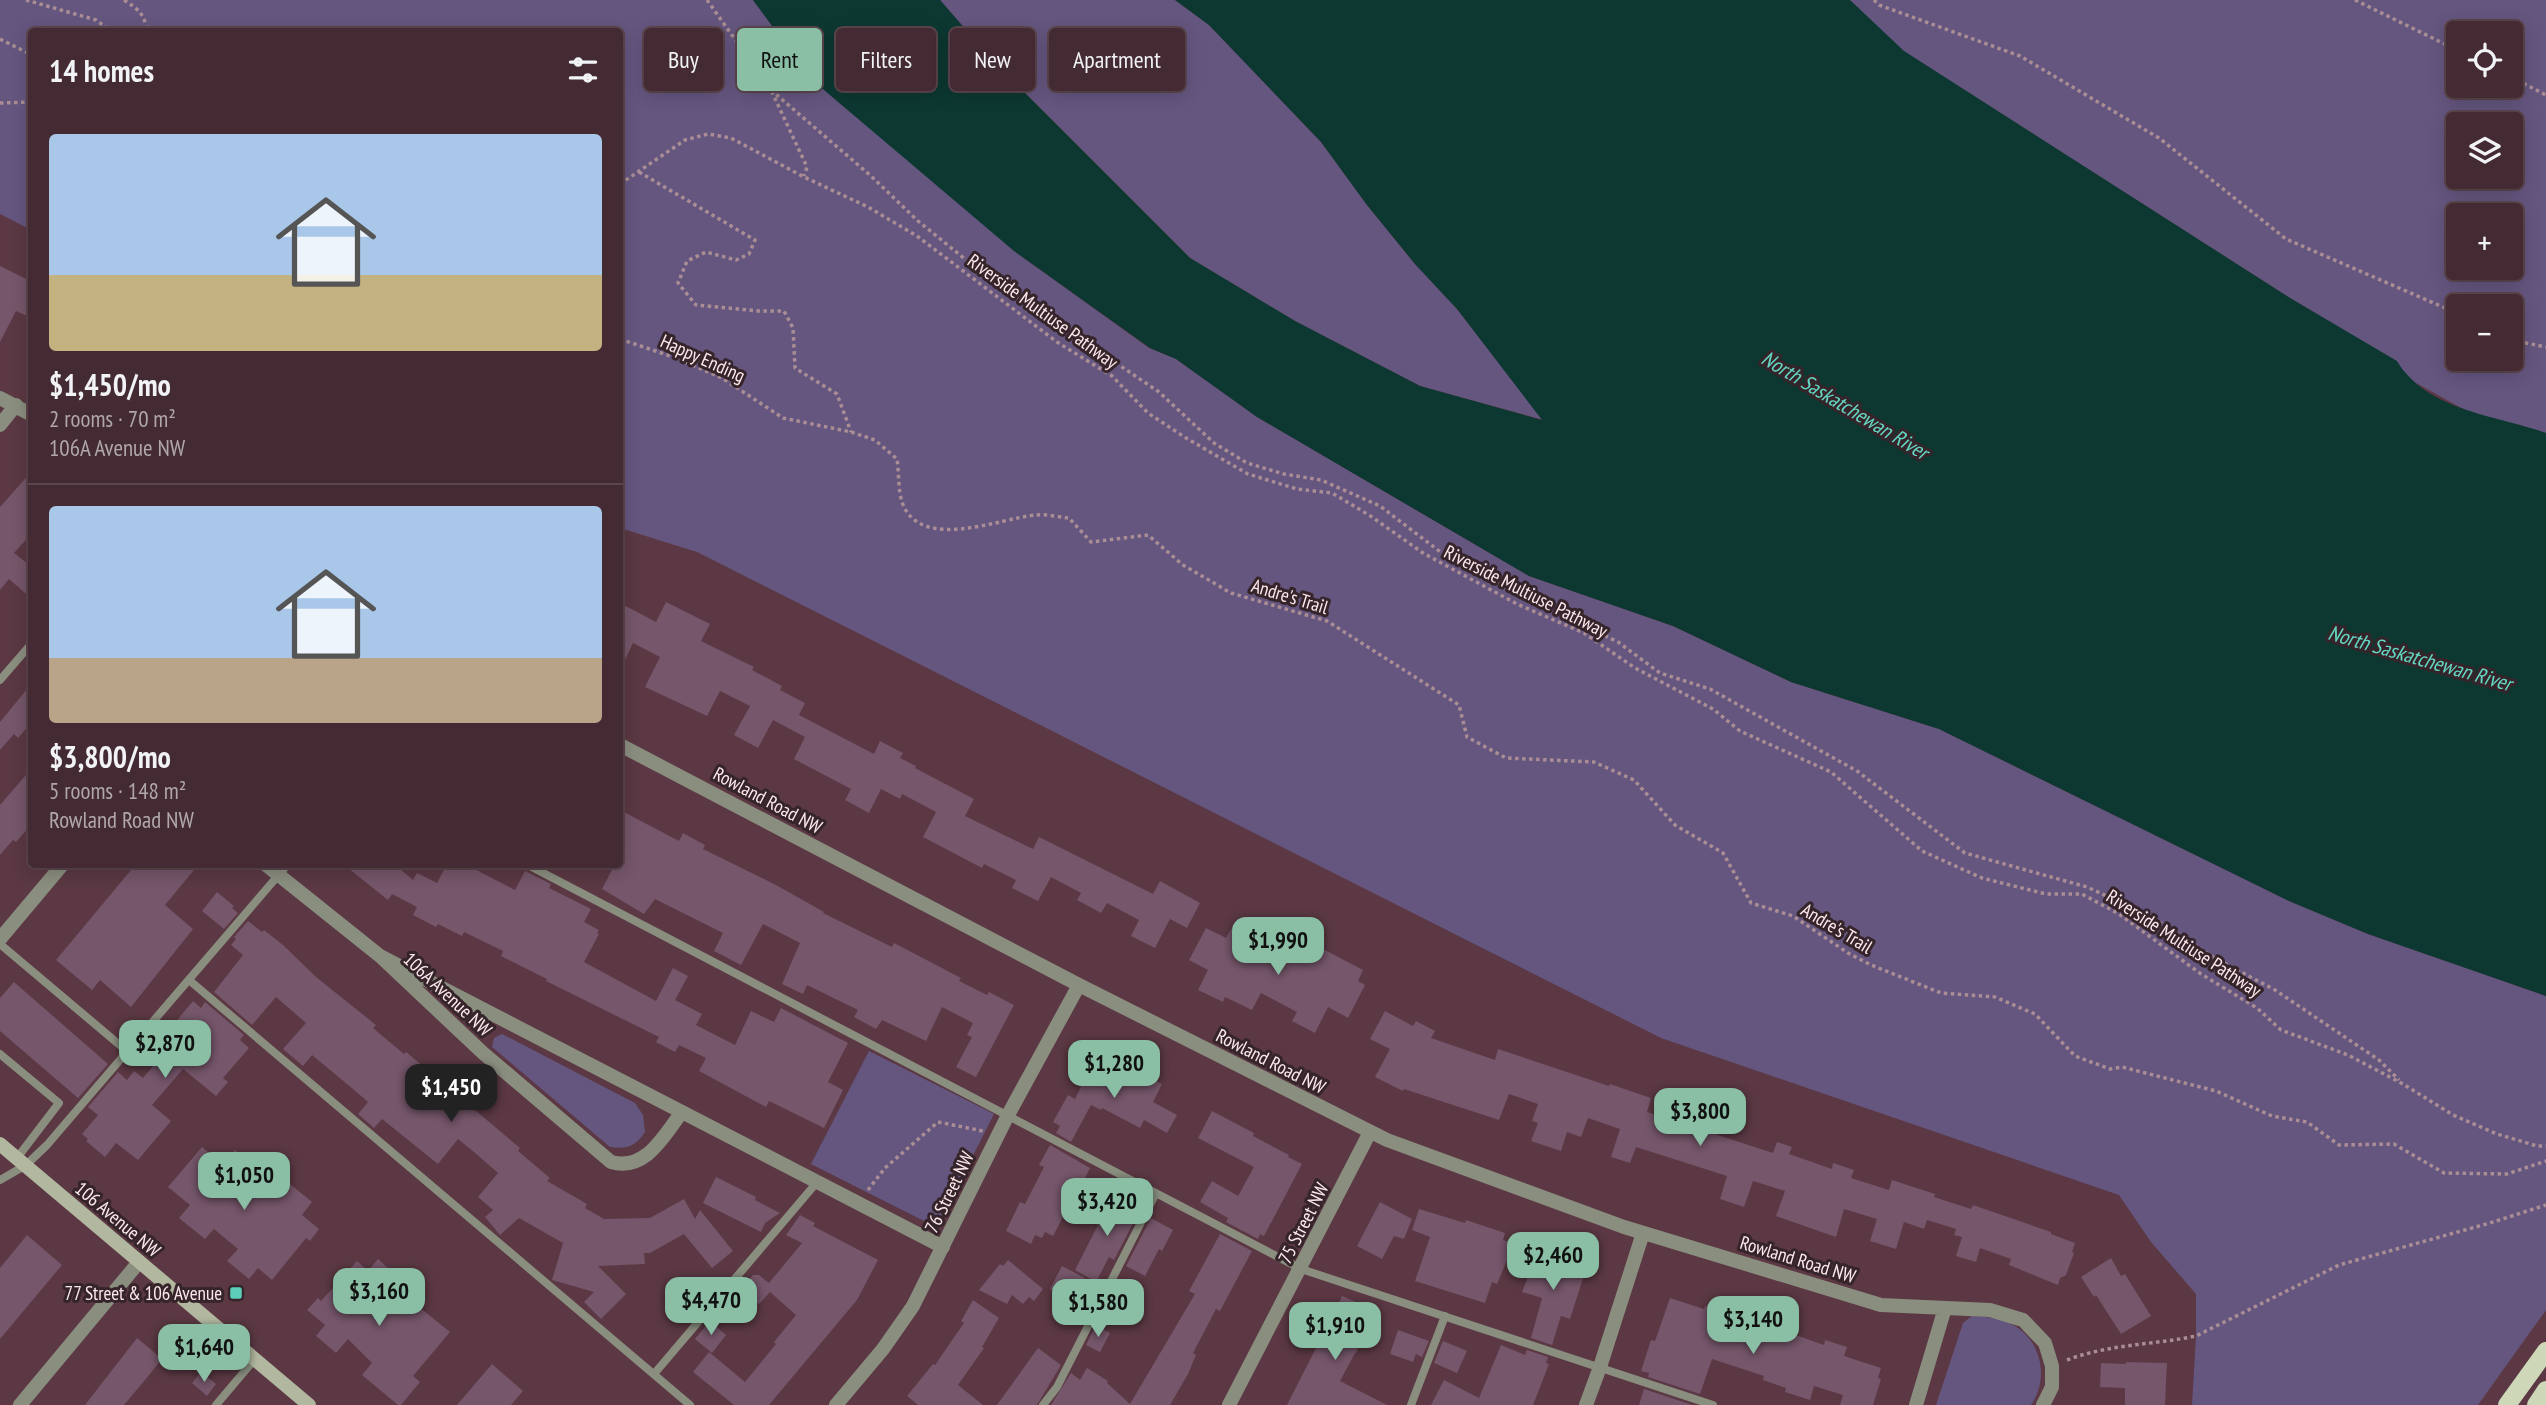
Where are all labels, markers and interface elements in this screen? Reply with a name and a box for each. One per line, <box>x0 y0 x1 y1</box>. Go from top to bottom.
map controls <box>2446 21 2523 371</box>
button: locate <box>2446 21 2523 98</box>
chip: Buy <box>644 28 723 91</box>
chip: Rent <box>737 28 822 91</box>
chip: Filters <box>836 28 936 91</box>
chip: New <box>950 28 1035 91</box>
chip: Apartment <box>1049 28 1185 91</box>
text: 14 homes <box>49 51 154 90</box>
icon: filters <box>564 51 602 89</box>
button: layers <box>2446 112 2523 189</box>
icon: home <box>263 179 389 305</box>
button: + <box>2446 203 2523 280</box>
street label: Riverside Multiuse Pathway <box>963 248 1124 374</box>
button: − <box>2446 294 2523 371</box>
street label: Happy Ending <box>657 329 749 387</box>
water label: North Saskatchewan River <box>1757 345 1936 467</box>
text: $1,450/mo <box>49 365 171 404</box>
text: 2 rooms · 70 m² <box>49 404 176 433</box>
text: 106A Avenue NW <box>49 433 185 462</box>
street label: Riverside Multiuse Pathway <box>1440 539 1612 643</box>
icon: home <box>263 551 389 677</box>
street label: Andre's Trail <box>1249 573 1332 619</box>
water label: North Saskatchewan River <box>2325 619 2518 698</box>
text: $3,800/mo <box>49 737 171 776</box>
street label: Rowland Road NW <box>710 761 827 839</box>
text: 5 rooms · 148 m² <box>49 776 186 805</box>
text: Rowland Road NW <box>49 805 194 834</box>
street label: Riverside Multiuse Pathway <box>2102 884 2267 1003</box>
street label: Andre's Trail <box>1797 897 1878 959</box>
pin: $1,990 <box>1221 918 1335 977</box>
text: $1,990 <box>1248 925 1308 954</box>
street label: 106A Avenue NW <box>399 947 498 1041</box>
pin: $2,870 <box>108 1020 222 1080</box>
street label: Rowland Road NW <box>1212 1023 1330 1099</box>
text: $2,870 <box>135 1028 195 1057</box>
pin: $1,280 <box>1057 1040 1171 1100</box>
text: $1,280 <box>1084 1048 1144 1077</box>
pin: $1,450 <box>394 1064 508 1124</box>
text: $1,450 <box>421 1072 481 1101</box>
pin: $3,800 <box>1643 1088 1757 1148</box>
text: $3,800 <box>1670 1096 1730 1125</box>
street label: 76 Street NW <box>919 1147 979 1237</box>
pin: $1,050 <box>187 1152 301 1212</box>
text: $1,050 <box>214 1160 274 1189</box>
street label: 106 Avenue NW <box>70 1176 166 1262</box>
pin: $3,420 <box>1050 1178 1164 1238</box>
street label: 75 Street NW <box>1272 1178 1334 1267</box>
text: $3,420 <box>1077 1186 1137 1215</box>
street label: Rowland Road NW <box>1737 1230 1859 1288</box>
pin: $2,460 <box>1496 1232 1610 1292</box>
text: $2,460 <box>1523 1240 1583 1269</box>
pin: $3,160 <box>322 1268 436 1328</box>
text: $3,160 <box>349 1276 409 1305</box>
pin: $4,470 <box>654 1278 768 1337</box>
pin: $1,580 <box>1041 1280 1155 1339</box>
place label: 77 Street & 106 Avenue <box>65 1281 222 1305</box>
marker: 77 Street & 106 Avenue <box>228 1285 244 1301</box>
text: $4,470 <box>681 1285 741 1314</box>
text: $1,580 <box>1068 1287 1128 1316</box>
pin: $3,140 <box>1696 1296 1810 1356</box>
pin: $1,910 <box>1278 1302 1392 1362</box>
text: $3,140 <box>1723 1304 1783 1333</box>
text: $1,910 <box>1305 1310 1365 1339</box>
pin: $1,640 <box>147 1324 261 1384</box>
text: $1,640 <box>174 1332 234 1361</box>

